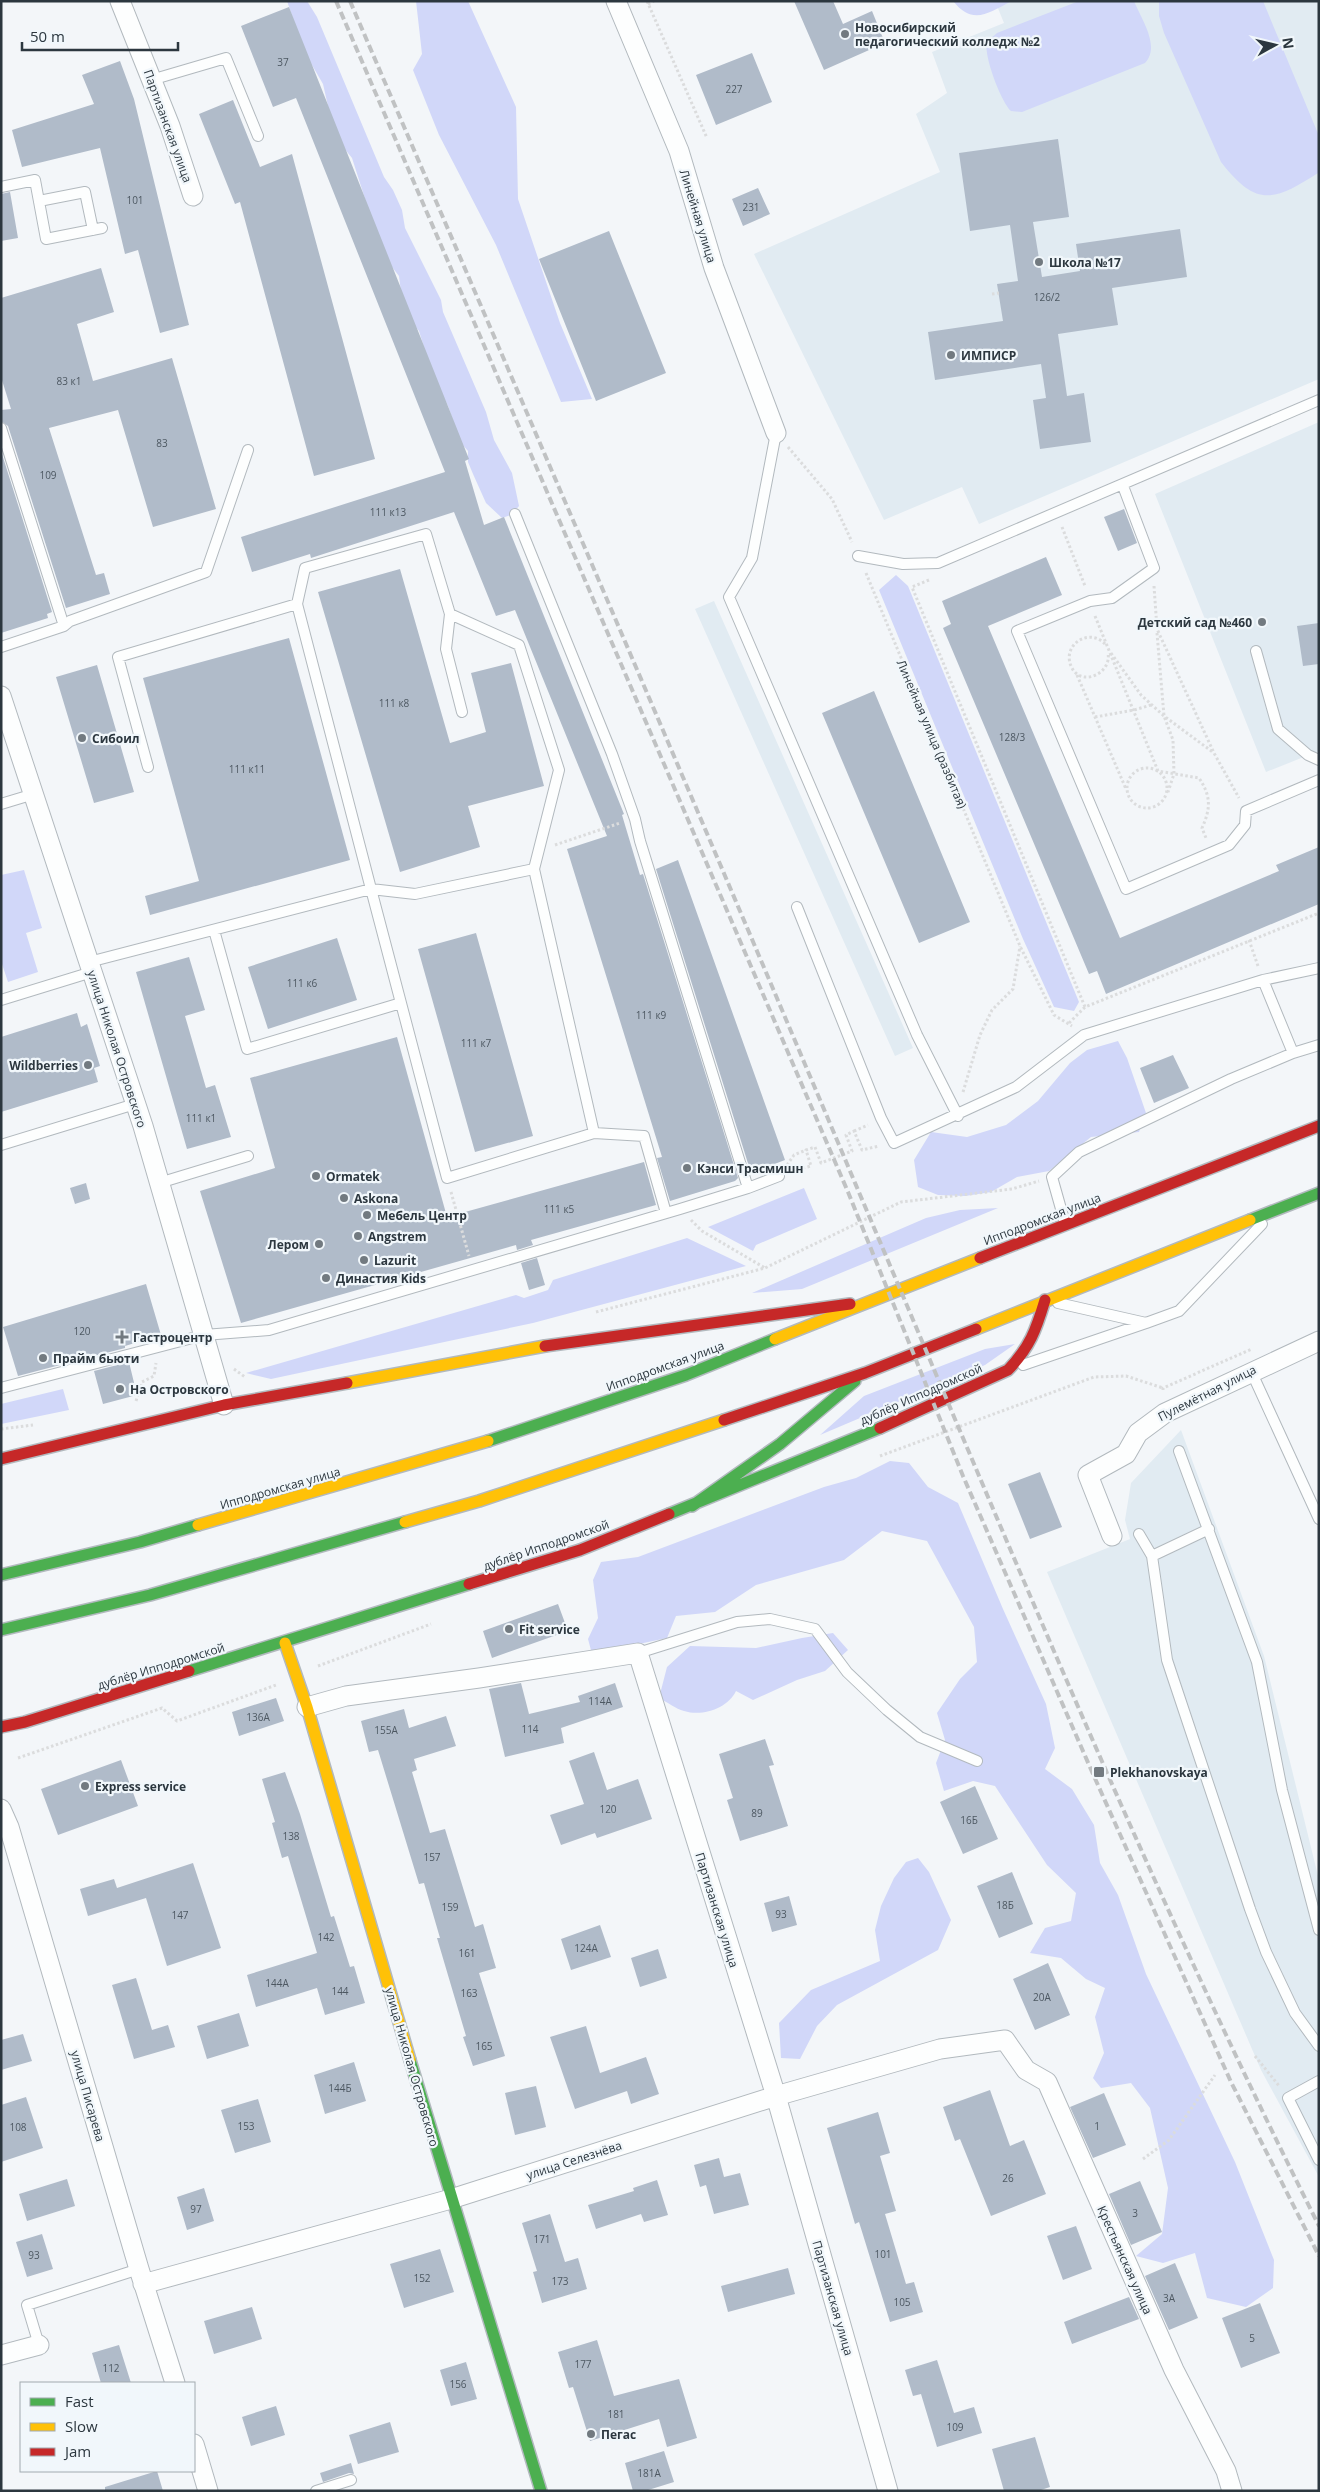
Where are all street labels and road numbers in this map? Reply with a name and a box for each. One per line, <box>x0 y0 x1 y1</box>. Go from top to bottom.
street label: Партизанская улица <box>140 67 196 185</box>
street label: Линейная улица <box>676 167 720 265</box>
street label: Линейная улица (разбитая) <box>893 657 971 812</box>
street label: улица Николая Островского <box>83 968 151 1130</box>
street label: Ипподромская улица <box>981 1189 1103 1249</box>
street label: Ипподромская улица <box>604 1337 726 1395</box>
street label: дублёр Ипподромской <box>857 1359 985 1429</box>
street label: Пулемётная улица <box>1155 1361 1259 1425</box>
street label: Ипподромская улица <box>218 1463 342 1513</box>
street label: дублёр Ипподромской <box>481 1515 611 1575</box>
street label: дублёр Ипподромской <box>95 1639 227 1693</box>
street label: Партизанская улица <box>691 1851 743 1969</box>
street label: улица Николая Островского <box>381 1985 443 2149</box>
street label: улица Писарева <box>67 2048 109 2144</box>
street label: улица Селезнёва <box>524 2137 624 2183</box>
street label: Крестьянская улица <box>1093 2203 1157 2317</box>
street label: Партизанская улица <box>808 2238 858 2358</box>

